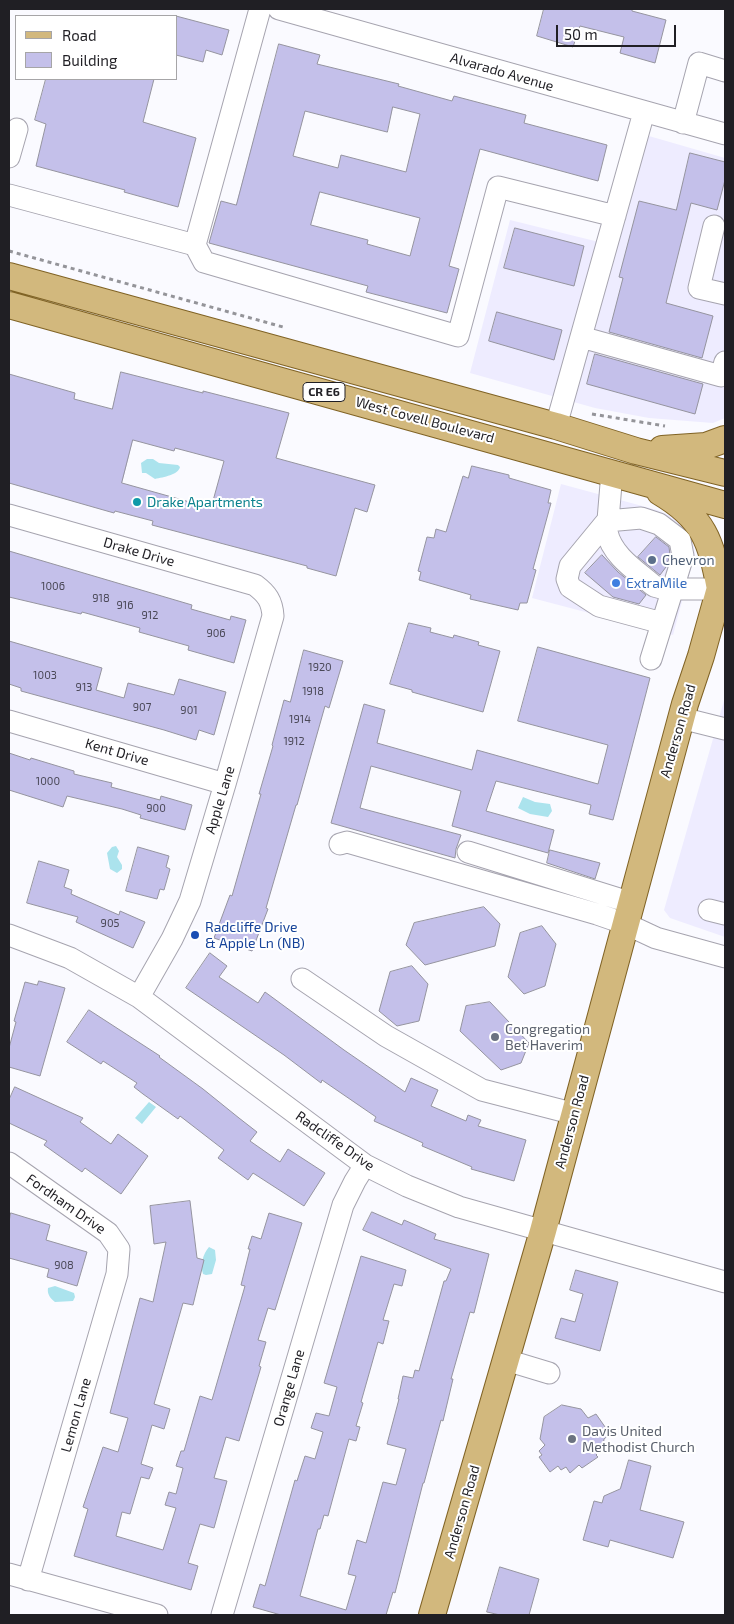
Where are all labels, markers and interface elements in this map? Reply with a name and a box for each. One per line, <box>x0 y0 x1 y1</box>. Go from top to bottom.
legend <box>15 15 178 80</box>
scale bar <box>559 15 679 47</box>
text: 50 m <box>564 25 598 43</box>
text: Road <box>62 26 97 44</box>
street label: Alvarado Avenue <box>448 49 556 95</box>
text: Building <box>62 51 117 69</box>
road number: CR E6 <box>303 382 345 402</box>
street label: West Covell Boulevard <box>354 393 496 447</box>
place label: Drake Apartments <box>147 494 263 510</box>
marker: Drake Apartments <box>131 496 143 508</box>
street label: Drake Drive <box>101 534 177 570</box>
place label: Chevron <box>662 552 715 568</box>
marker: Chevron <box>646 554 658 566</box>
place label: ExtraMile <box>626 575 687 591</box>
marker: ExtraMile <box>610 577 622 589</box>
house number: 1006 <box>41 579 65 593</box>
house number: 918 <box>92 591 110 605</box>
house number: 916 <box>117 598 133 612</box>
house number: 912 <box>142 608 158 622</box>
house number: 906 <box>206 626 226 640</box>
house number: 1920 <box>308 660 332 674</box>
house number: 1003 <box>33 668 57 682</box>
house number: 913 <box>76 680 92 694</box>
street label: Anderson Road <box>657 682 699 780</box>
house number: 1918 <box>302 684 324 698</box>
house number: 907 <box>133 700 151 714</box>
house number: 901 <box>180 703 198 717</box>
house number: 1914 <box>289 712 311 726</box>
house number: 1912 <box>283 734 305 748</box>
street label: Kent Drive <box>83 735 151 769</box>
street label: Apple Lane <box>202 764 238 836</box>
house number: 1000 <box>36 774 60 788</box>
house number: 900 <box>146 801 166 815</box>
house number: 905 <box>101 916 119 930</box>
place label: Radcliffe Drive & Apple Ln (NB) <box>205 919 305 952</box>
marker: Radcliffe Drive & Apple Ln (NB) <box>189 929 201 941</box>
place label: Congregation Bet Haverim <box>505 1021 590 1054</box>
marker: Congregation Bet Haverim <box>489 1031 501 1043</box>
street label: Anderson Road <box>551 1073 593 1171</box>
street label: Radcliffe Drive <box>292 1108 378 1174</box>
street label: Fordham Drive <box>23 1170 109 1238</box>
house number: 908 <box>54 1258 74 1272</box>
street label: Orange Lane <box>270 1347 308 1429</box>
street label: Lemon Lane <box>57 1376 95 1454</box>
place label: Davis United Methodist Church <box>582 1423 695 1455</box>
marker: Davis United Methodist Church <box>566 1433 578 1445</box>
street label: Anderson Road <box>441 1463 483 1561</box>

